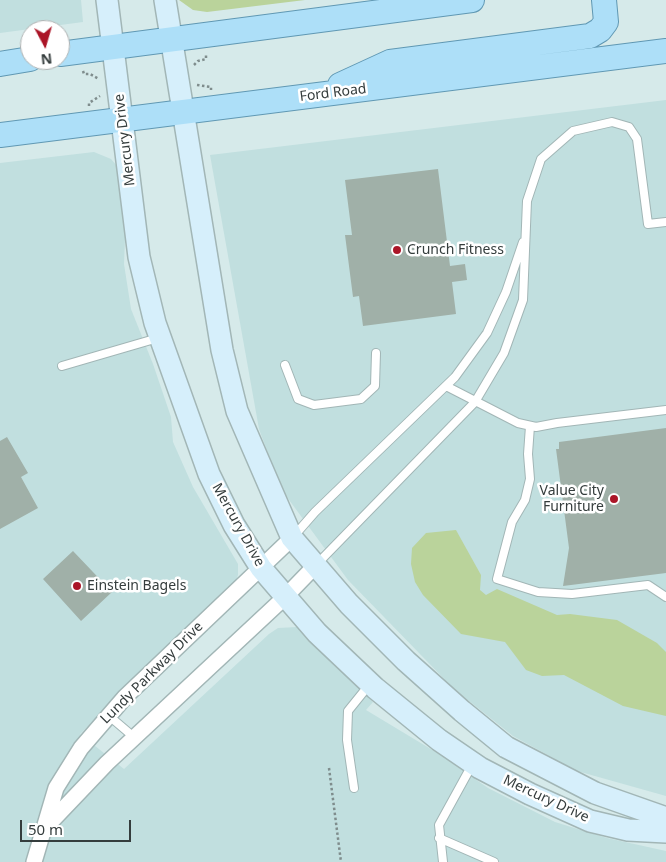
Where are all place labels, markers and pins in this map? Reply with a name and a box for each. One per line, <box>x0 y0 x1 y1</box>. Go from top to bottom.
place label: Crunch Fitness <box>407 242 504 258</box>
marker: Crunch Fitness <box>391 244 403 256</box>
place label: Value City Furniture <box>540 483 604 516</box>
marker: Value City Furniture <box>608 493 620 505</box>
place label: Einstein Bagels <box>87 578 186 594</box>
marker: Einstein Bagels <box>71 580 83 592</box>

